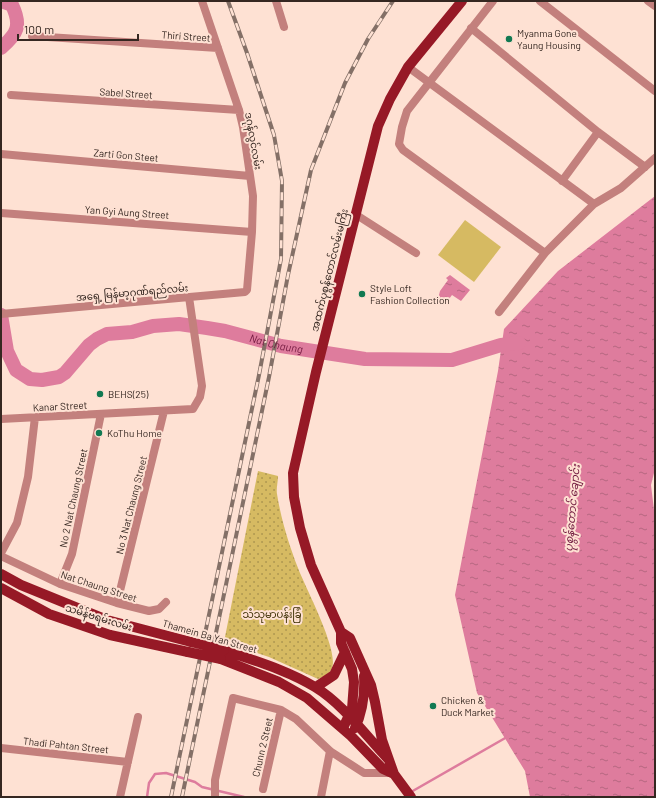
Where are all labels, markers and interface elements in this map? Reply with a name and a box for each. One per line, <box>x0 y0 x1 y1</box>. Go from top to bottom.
scale bar <box>18 16 138 42</box>
text: 100 m <box>24 22 54 36</box>
place label: Myanma Gone Yaung Housing <box>517 27 581 51</box>
street label: Thiri Street <box>161 28 211 44</box>
marker: Myanma Gone Yaung Housing <box>504 34 514 44</box>
street label: Sabel Street <box>99 85 153 101</box>
street label: ဒဂုန်လွင်လမ်း <box>240 111 266 171</box>
street label: Zarti Gon Steet <box>93 146 159 164</box>
street label: Yan Gyi Aung Street <box>84 203 170 221</box>
street label: အထက်ပုစွန်တောင်လမ်းမကြီး <box>307 207 353 333</box>
street label: အရှေ့ မြန်မာ့ဂုဏ်ရည်လမ်း <box>75 280 189 306</box>
place label: Style Loft Fashion Collection <box>370 282 450 306</box>
marker: Style Loft Fashion Collection <box>357 289 367 299</box>
water label: Nat Chaung <box>248 331 304 355</box>
place label: BEHS(25) <box>108 388 149 400</box>
marker: BEHS(25) <box>95 389 105 399</box>
street label: Kanar Street <box>32 399 88 413</box>
place label: KoThu Home <box>107 427 162 439</box>
marker: KoThu Home <box>94 428 104 438</box>
street label: No 2 Nat Chaung Street <box>57 447 89 549</box>
street label: No 3 Nat Chaung Street <box>113 454 149 555</box>
water label: ပုစွန်တောင် ချောင်း <box>560 462 586 553</box>
street label: Nat Chaung Street <box>59 568 139 604</box>
street label: သမိန်ဗရမ်းလမ်း <box>63 600 134 636</box>
park label: သံသုမာပန်းခြံ <box>243 607 302 623</box>
street label: Thamein Ba Yan Street <box>161 617 259 655</box>
place label: Chicken & Duck Market <box>441 694 495 718</box>
marker: Chicken & Duck Market <box>428 701 438 711</box>
street label: Chunn 2 Steet <box>249 716 275 778</box>
street label: Thadi Pahtan Street <box>23 735 110 756</box>

